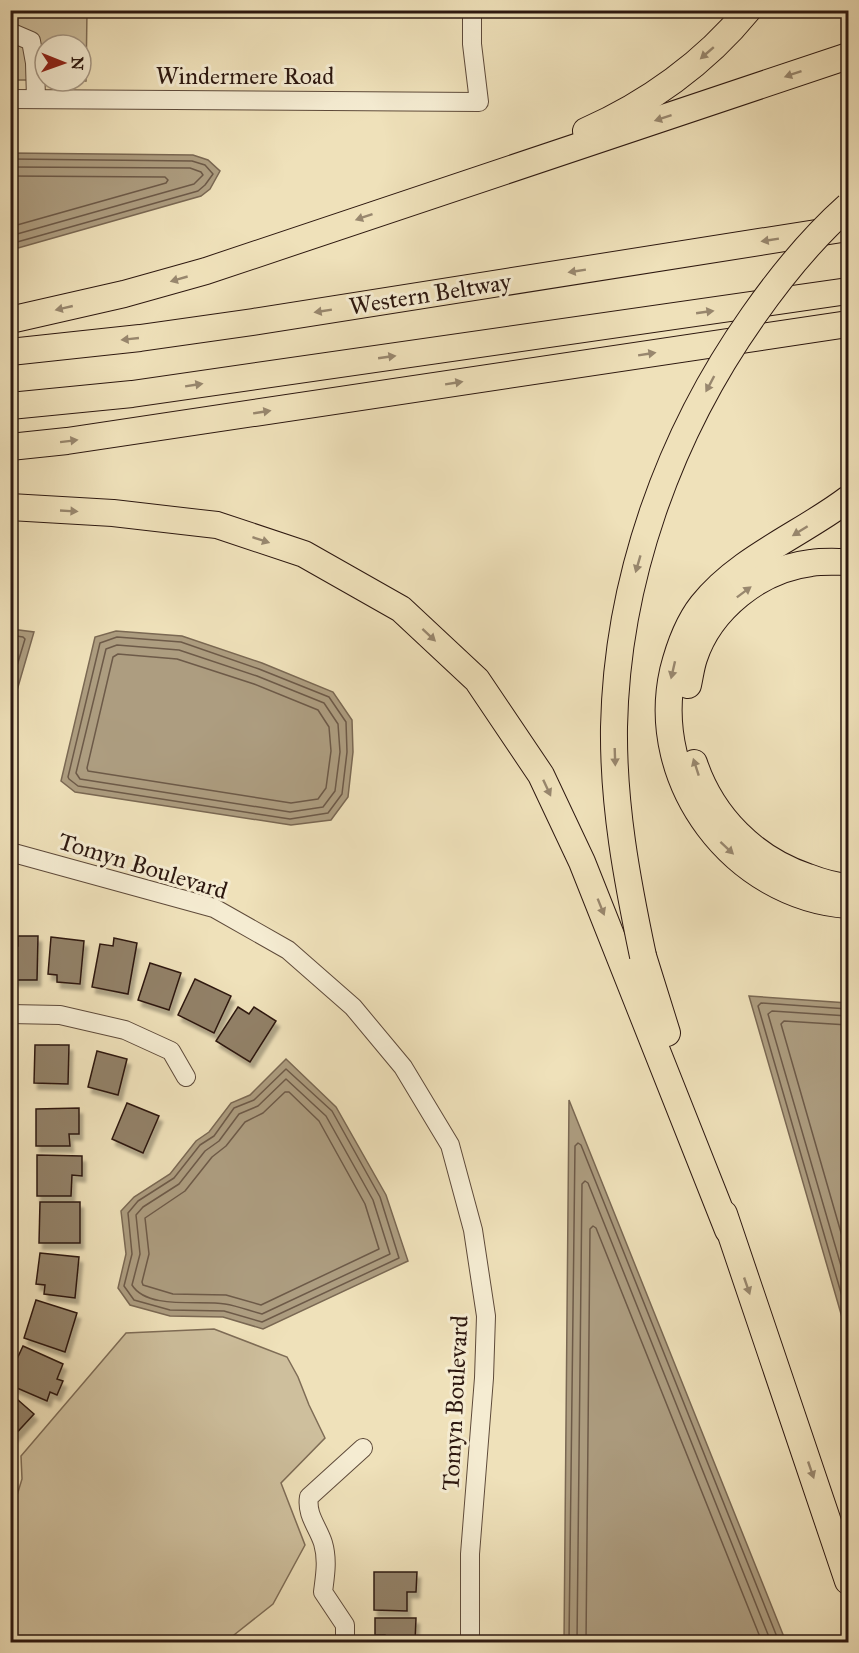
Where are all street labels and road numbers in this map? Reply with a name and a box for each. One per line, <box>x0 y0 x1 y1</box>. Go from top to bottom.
street label: Windermere Road <box>156 61 334 91</box>
street label: Western Beltway <box>347 266 514 322</box>
street label: Tomyn Boulevard <box>55 826 231 906</box>
street label: Tomyn Boulevard <box>435 1315 475 1491</box>

